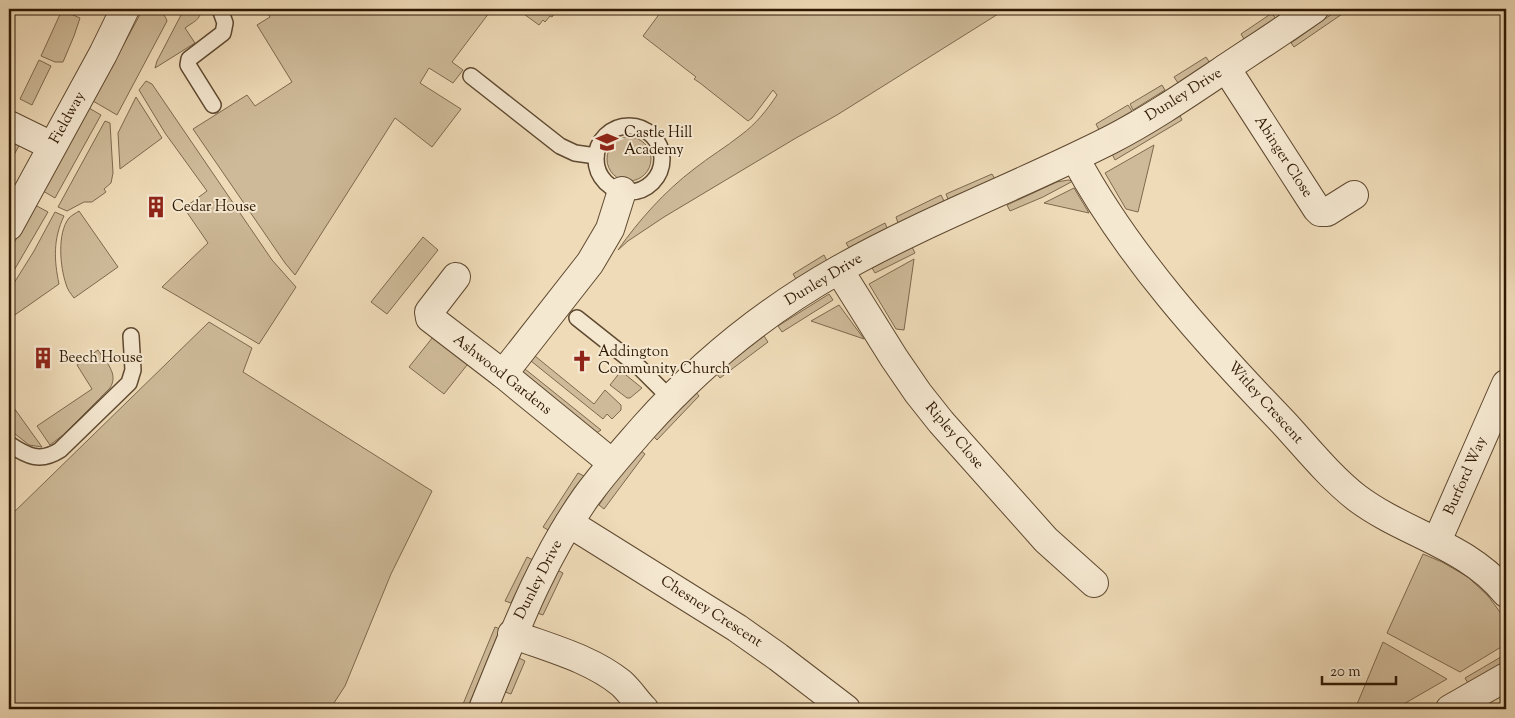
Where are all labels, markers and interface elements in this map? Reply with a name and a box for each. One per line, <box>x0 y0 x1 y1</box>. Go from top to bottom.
street label: Dunley Drive <box>1142 63 1226 127</box>
street label: Fieldway <box>45 88 91 148</box>
street label: Abinger Close <box>1249 112 1317 202</box>
place label: Castle Hill Academy <box>624 123 693 161</box>
school or university icon: Castle Hill Academy <box>594 129 620 155</box>
building icon: Cedar House <box>143 194 169 220</box>
place label: Cedar House <box>172 197 256 218</box>
street label: Dunley Drive <box>781 249 867 311</box>
street label: Ashwood Gardens <box>448 330 556 420</box>
place label: Addington Community Church <box>598 342 731 380</box>
building icon: Beech House <box>30 345 56 371</box>
place label: Beech House <box>59 348 143 369</box>
church icon: Addington Community Church <box>569 348 595 374</box>
street label: Witley Crescent <box>1222 357 1308 449</box>
street label: Ripley Close <box>920 398 988 474</box>
street label: Burford Way <box>1439 433 1493 519</box>
street label: Dunley Drive <box>510 536 568 624</box>
street label: Chesney Crescent <box>656 571 766 653</box>
scale bar <box>1322 653 1396 685</box>
text: 20 m <box>1330 662 1361 683</box>

